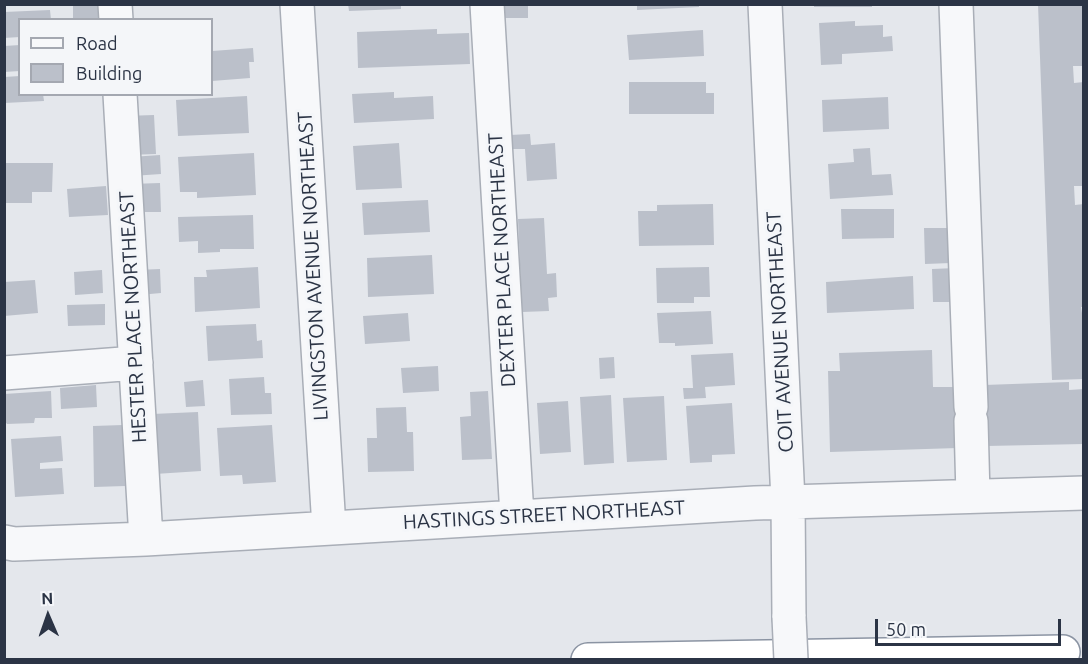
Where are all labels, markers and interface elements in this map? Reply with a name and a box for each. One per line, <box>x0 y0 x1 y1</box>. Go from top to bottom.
legend <box>18 18 213 96</box>
text: Road <box>76 33 118 53</box>
text: Building <box>76 63 142 83</box>
street label: LIVINGSTON AVENUE NORTHEAST <box>293 111 333 421</box>
street label: DEXTER PLACE NORTHEAST <box>483 132 521 388</box>
street label: HESTER PLACE NORTHEAST <box>114 190 152 444</box>
street label: COIT AVENUE NORTHEAST <box>762 211 798 453</box>
street label: HASTINGS STREET NORTHEAST <box>402 496 686 534</box>
north arrow <box>18 586 78 646</box>
text: N <box>41 589 54 607</box>
scale bar <box>878 607 1064 645</box>
text: 50 m <box>886 619 926 639</box>

